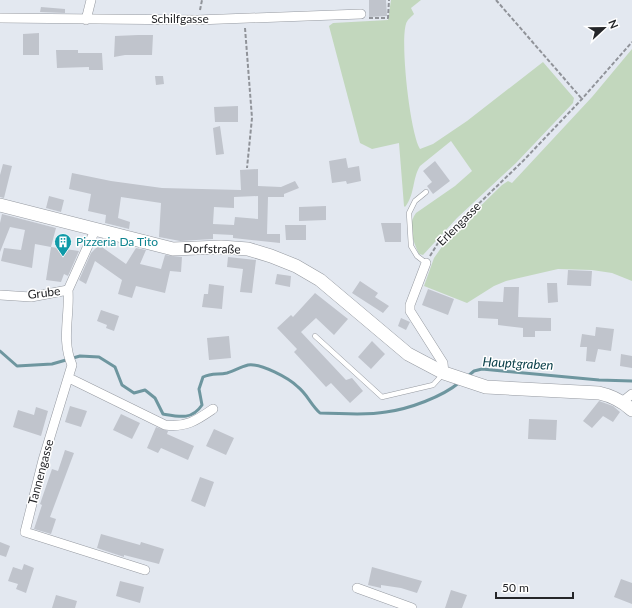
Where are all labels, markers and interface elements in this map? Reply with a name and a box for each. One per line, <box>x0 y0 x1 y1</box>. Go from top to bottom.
north arrow <box>584 8 624 48</box>
street label: Schilfgasse <box>151 11 209 26</box>
text: N <box>606 18 621 30</box>
street label: Erlengasse <box>434 199 484 249</box>
building icon: Pizzeria Da Tito <box>53 232 73 257</box>
place label: Pizzeria Da Tito <box>76 234 158 249</box>
street label: Dorfstraße <box>183 240 241 257</box>
street label: Grube <box>27 283 61 302</box>
water label: Hauptgraben <box>482 353 554 373</box>
street label: Tannengasse <box>25 438 56 506</box>
scale bar <box>496 574 573 600</box>
text: 50 m <box>502 580 529 595</box>

